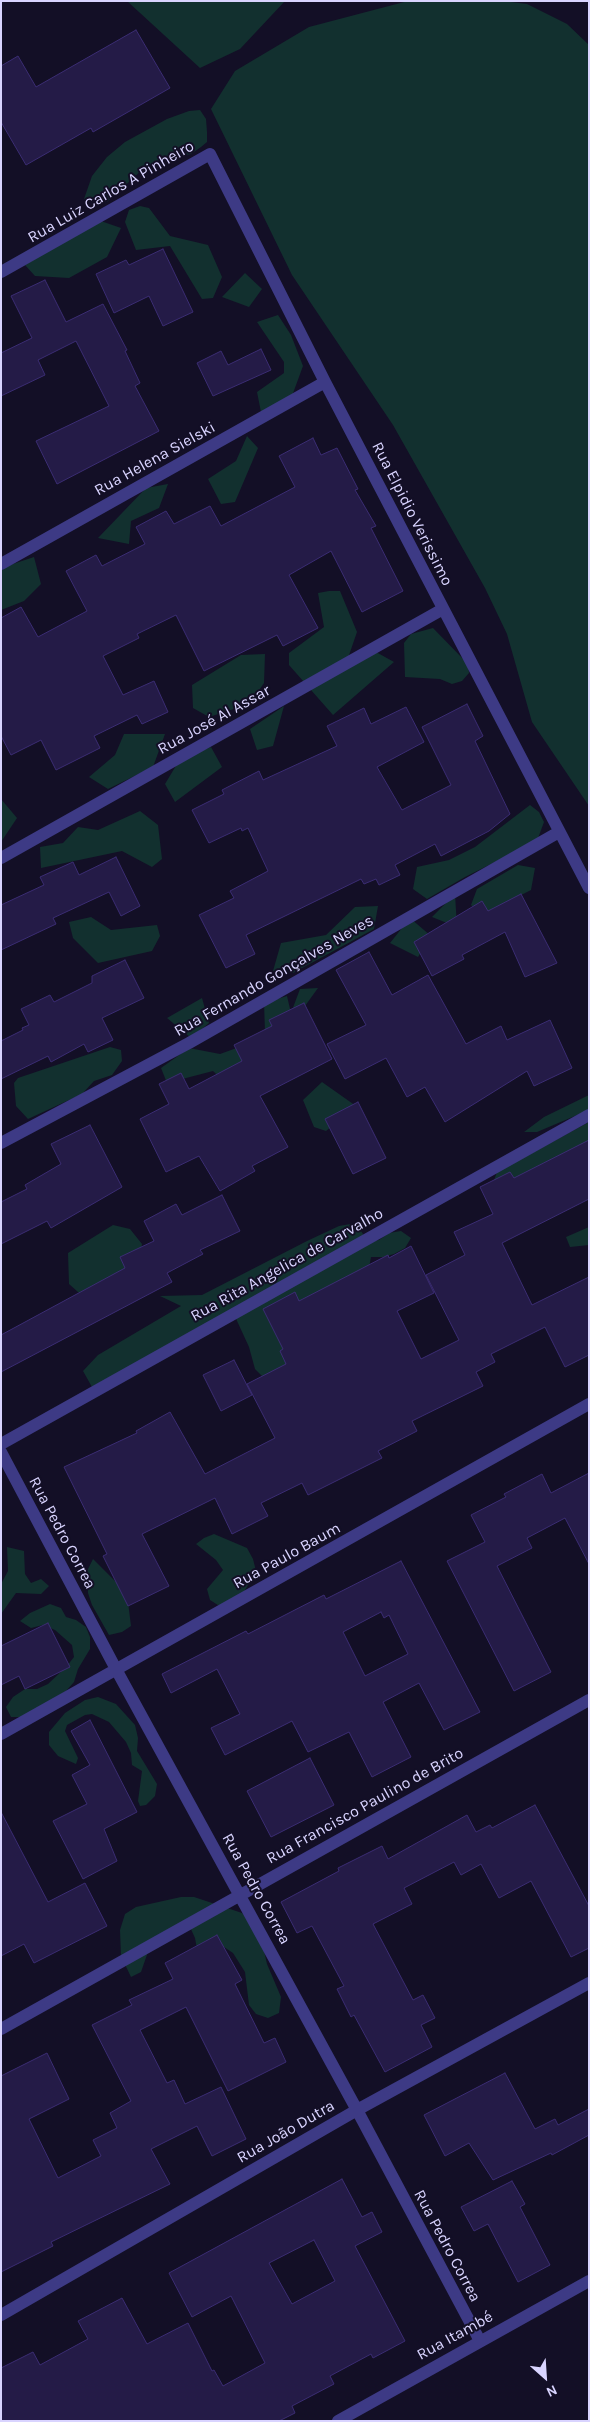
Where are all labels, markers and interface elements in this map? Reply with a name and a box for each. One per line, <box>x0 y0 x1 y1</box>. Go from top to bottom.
street label: Rua Luiz Carlos A Pinheiro <box>24 137 198 247</box>
street label: Rua Helena Sielski <box>91 418 219 500</box>
street label: Rua Elpidio Verissimo <box>367 439 457 589</box>
street label: Rua José Al Assar <box>154 681 274 759</box>
street label: Rua Fernando Gonçalves Neves <box>171 911 377 1041</box>
street label: Rua Rita Angelica de Carvalho <box>187 1204 387 1326</box>
street label: Rua Pedro Correa <box>24 1474 100 1592</box>
street label: Rua Paulo Baum <box>230 1519 344 1593</box>
street label: Rua Francisco Paulino de Brito <box>263 1744 467 1868</box>
street label: Rua Pedro Correa <box>218 1830 294 1948</box>
street label: Rua João Dutra <box>234 2096 338 2168</box>
street label: Rua Pedro Correa <box>409 2187 485 2305</box>
street label: Rua Itambé <box>414 2307 496 2365</box>
north arrow <box>520 2352 570 2402</box>
text: N <box>544 2381 560 2401</box>

